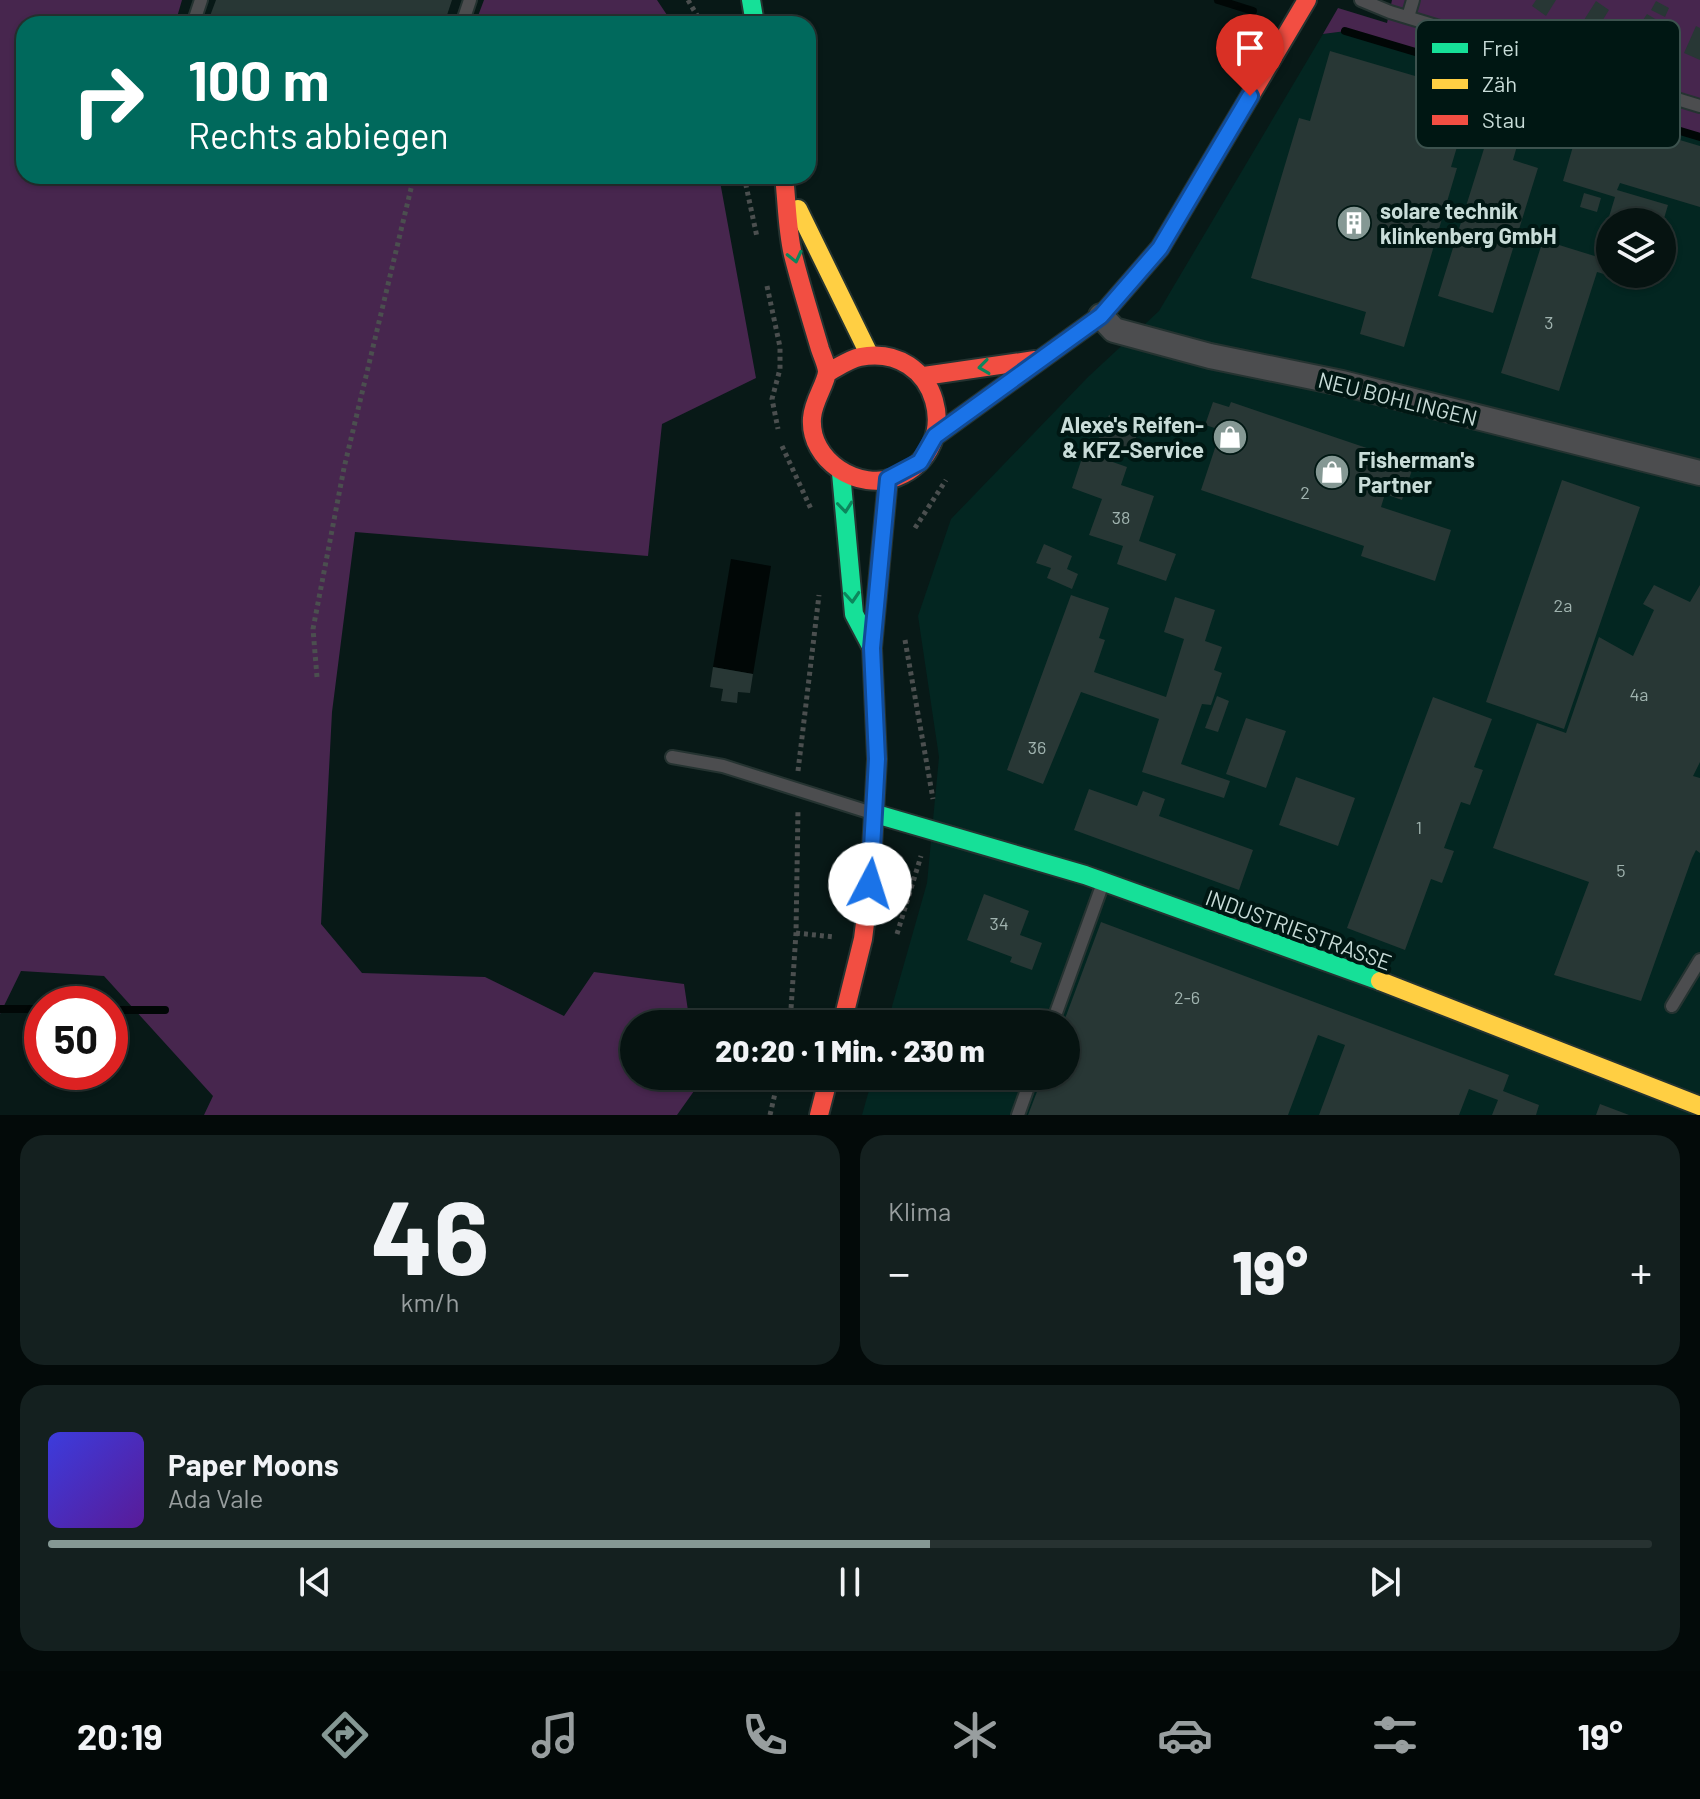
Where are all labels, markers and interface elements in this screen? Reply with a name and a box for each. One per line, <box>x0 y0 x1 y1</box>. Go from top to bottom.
pin <box>1216 14.0 1284 96</box>
legend <box>1416 20 1680 148</box>
icon: arrive <box>1228 26 1272 70</box>
text: Frei <box>1482 34 1519 60</box>
text: 100 m <box>188 45 330 112</box>
icon: right <box>56 48 160 152</box>
text: Zäh <box>1482 70 1517 96</box>
text: Stau <box>1482 106 1526 132</box>
text: Rechts abbiegen <box>188 113 449 156</box>
place label: solare technik klinkenberg GmbH <box>1380 197 1557 248</box>
building icon: solare technik klinkenberg GmbH <box>1335 204 1373 242</box>
map controls <box>1596 208 1676 288</box>
button: layers <box>1596 208 1676 288</box>
one-way arrow <box>786 249 803 263</box>
house number: 3 <box>1544 311 1554 333</box>
one-way arrow <box>977 359 990 376</box>
street label: NEU BOHLINGEN <box>1316 366 1480 430</box>
place label: Alexe's Reifen- & KFZ-Service <box>1060 411 1204 462</box>
shop icon: Alexe's Reifen- & KFZ-Service <box>1211 418 1249 456</box>
place label: Fisherman's Partner <box>1358 446 1475 497</box>
shop icon: Fisherman's Partner <box>1313 453 1351 491</box>
house number: 2 <box>1300 481 1310 503</box>
one-way arrow <box>837 501 854 514</box>
house number: 38 <box>1112 506 1130 528</box>
one-way arrow <box>844 591 861 604</box>
house number: 2a <box>1554 594 1572 616</box>
house number: 4a <box>1629 683 1649 705</box>
house number: 36 <box>1028 736 1046 758</box>
house number: 1 <box>1416 816 1422 838</box>
position arrow <box>828 842 912 926</box>
house number: 5 <box>1616 859 1626 881</box>
street label: INDUSTRIESTRASSE <box>1202 883 1396 975</box>
house number: 34 <box>989 912 1009 934</box>
speed limit sign: 50 <box>24 986 128 1090</box>
house number: 2-6 <box>1174 986 1200 1008</box>
text: 20:20 · 1 Min. · 230 m <box>715 1032 985 1068</box>
text: 46 <box>371 1171 489 1296</box>
text: Klima <box>888 1195 951 1226</box>
text: 19° <box>1232 1235 1308 1307</box>
text: − <box>888 1245 910 1298</box>
text: + <box>1630 1245 1652 1298</box>
text: km/h <box>401 1286 459 1317</box>
text: Paper Moons <box>168 1446 339 1482</box>
text: Ada Vale <box>168 1482 263 1513</box>
icon: previous <box>293 1560 337 1604</box>
icon: pause <box>828 1560 872 1604</box>
icon: next <box>1363 1560 1407 1604</box>
icon: directions <box>317 1707 373 1763</box>
icon: music <box>527 1707 583 1763</box>
icon: phone <box>737 1707 793 1763</box>
icon: climate <box>947 1707 1003 1763</box>
icon: car <box>1157 1707 1213 1763</box>
icon: filters <box>1367 1707 1423 1763</box>
text: 20:19 <box>77 1714 163 1757</box>
text: 19° <box>1577 1714 1623 1757</box>

